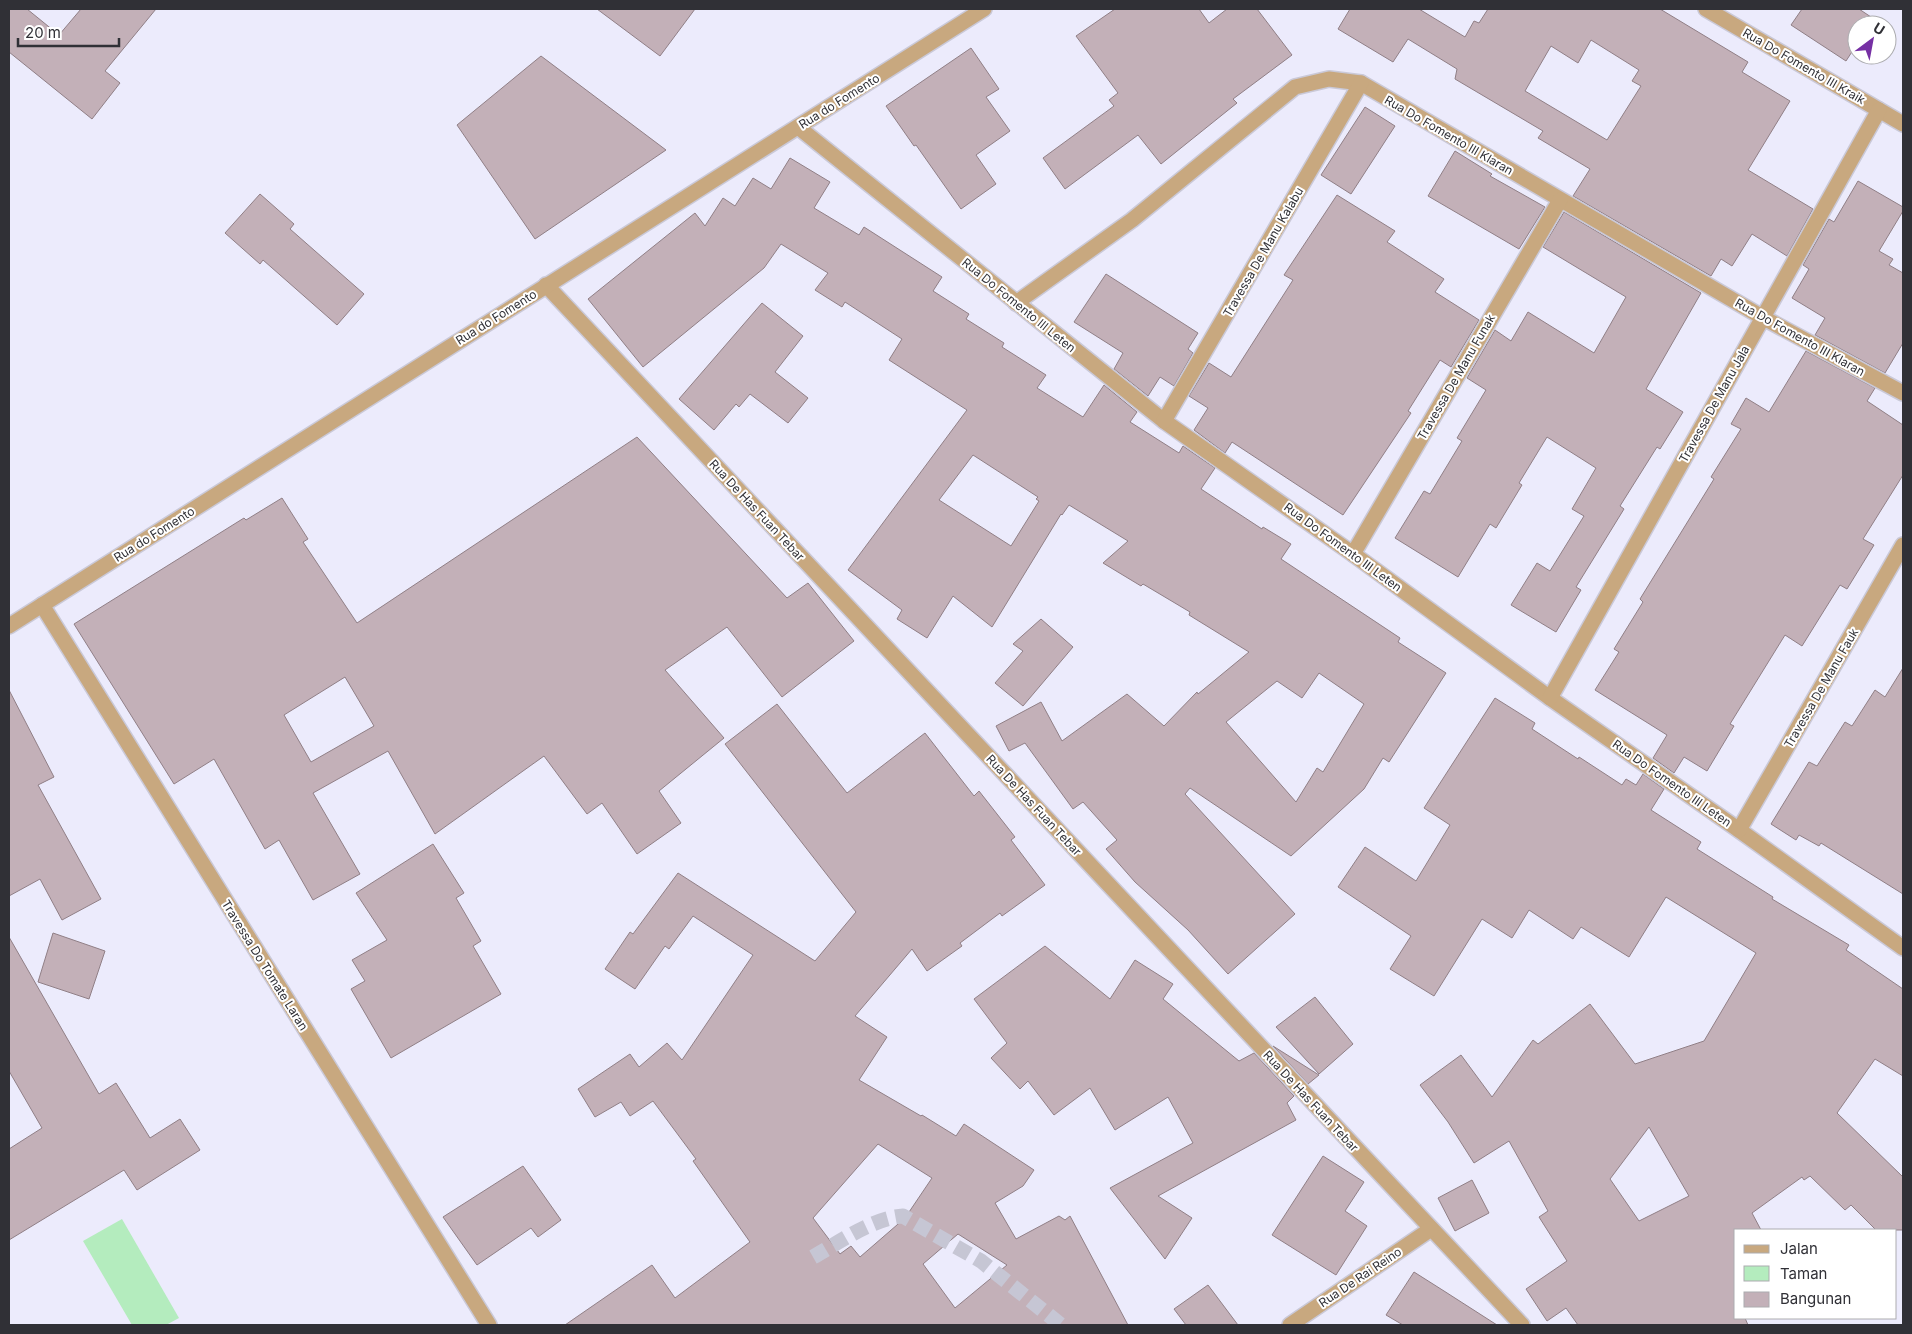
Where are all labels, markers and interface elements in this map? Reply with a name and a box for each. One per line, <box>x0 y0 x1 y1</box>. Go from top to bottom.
scale bar <box>18 15 119 47</box>
north arrow <box>1847 15 1897 65</box>
text: U <box>1870 19 1888 38</box>
text: 20 m <box>25 23 61 42</box>
street label: Rua Do Fomento III Kraik <box>1740 25 1868 107</box>
street label: Rua do Fomento <box>796 70 882 132</box>
street label: Rua Do Fomento III Klaran <box>1382 92 1516 178</box>
street label: Travessa De Manu Kalabu <box>1220 184 1306 320</box>
street label: Rua Do Fomento III Leten <box>959 255 1079 355</box>
street label: Rua do Fomento <box>453 286 539 348</box>
street label: Rua Do Fomento III Klaran <box>1732 295 1868 379</box>
street label: Travessa De Manu Funak <box>1414 311 1498 443</box>
street label: Travessa De Manu Jala <box>1675 343 1753 465</box>
street label: Rua De Has Fuan Tebar <box>706 456 808 564</box>
street label: Rua Do Fomento III Leten <box>1281 499 1405 595</box>
street label: Rua do Fomento <box>111 503 197 565</box>
street label: Travessa De Manu Fauk <box>1781 625 1862 751</box>
street label: Rua Do Fomento III Leten <box>1610 736 1734 830</box>
street label: Rua De Has Fuan Tebar <box>983 751 1085 859</box>
street label: Travessa Do Tomate Laran <box>219 897 311 1033</box>
street label: Rua De Has Fuan Tebar <box>1260 1047 1362 1155</box>
legend <box>1734 1229 1897 1319</box>
text: Jalan <box>1780 1239 1818 1258</box>
street label: Rua De Rai Reino <box>1316 1244 1404 1310</box>
text: Taman <box>1780 1264 1827 1283</box>
text: Bangunan <box>1780 1289 1851 1308</box>

